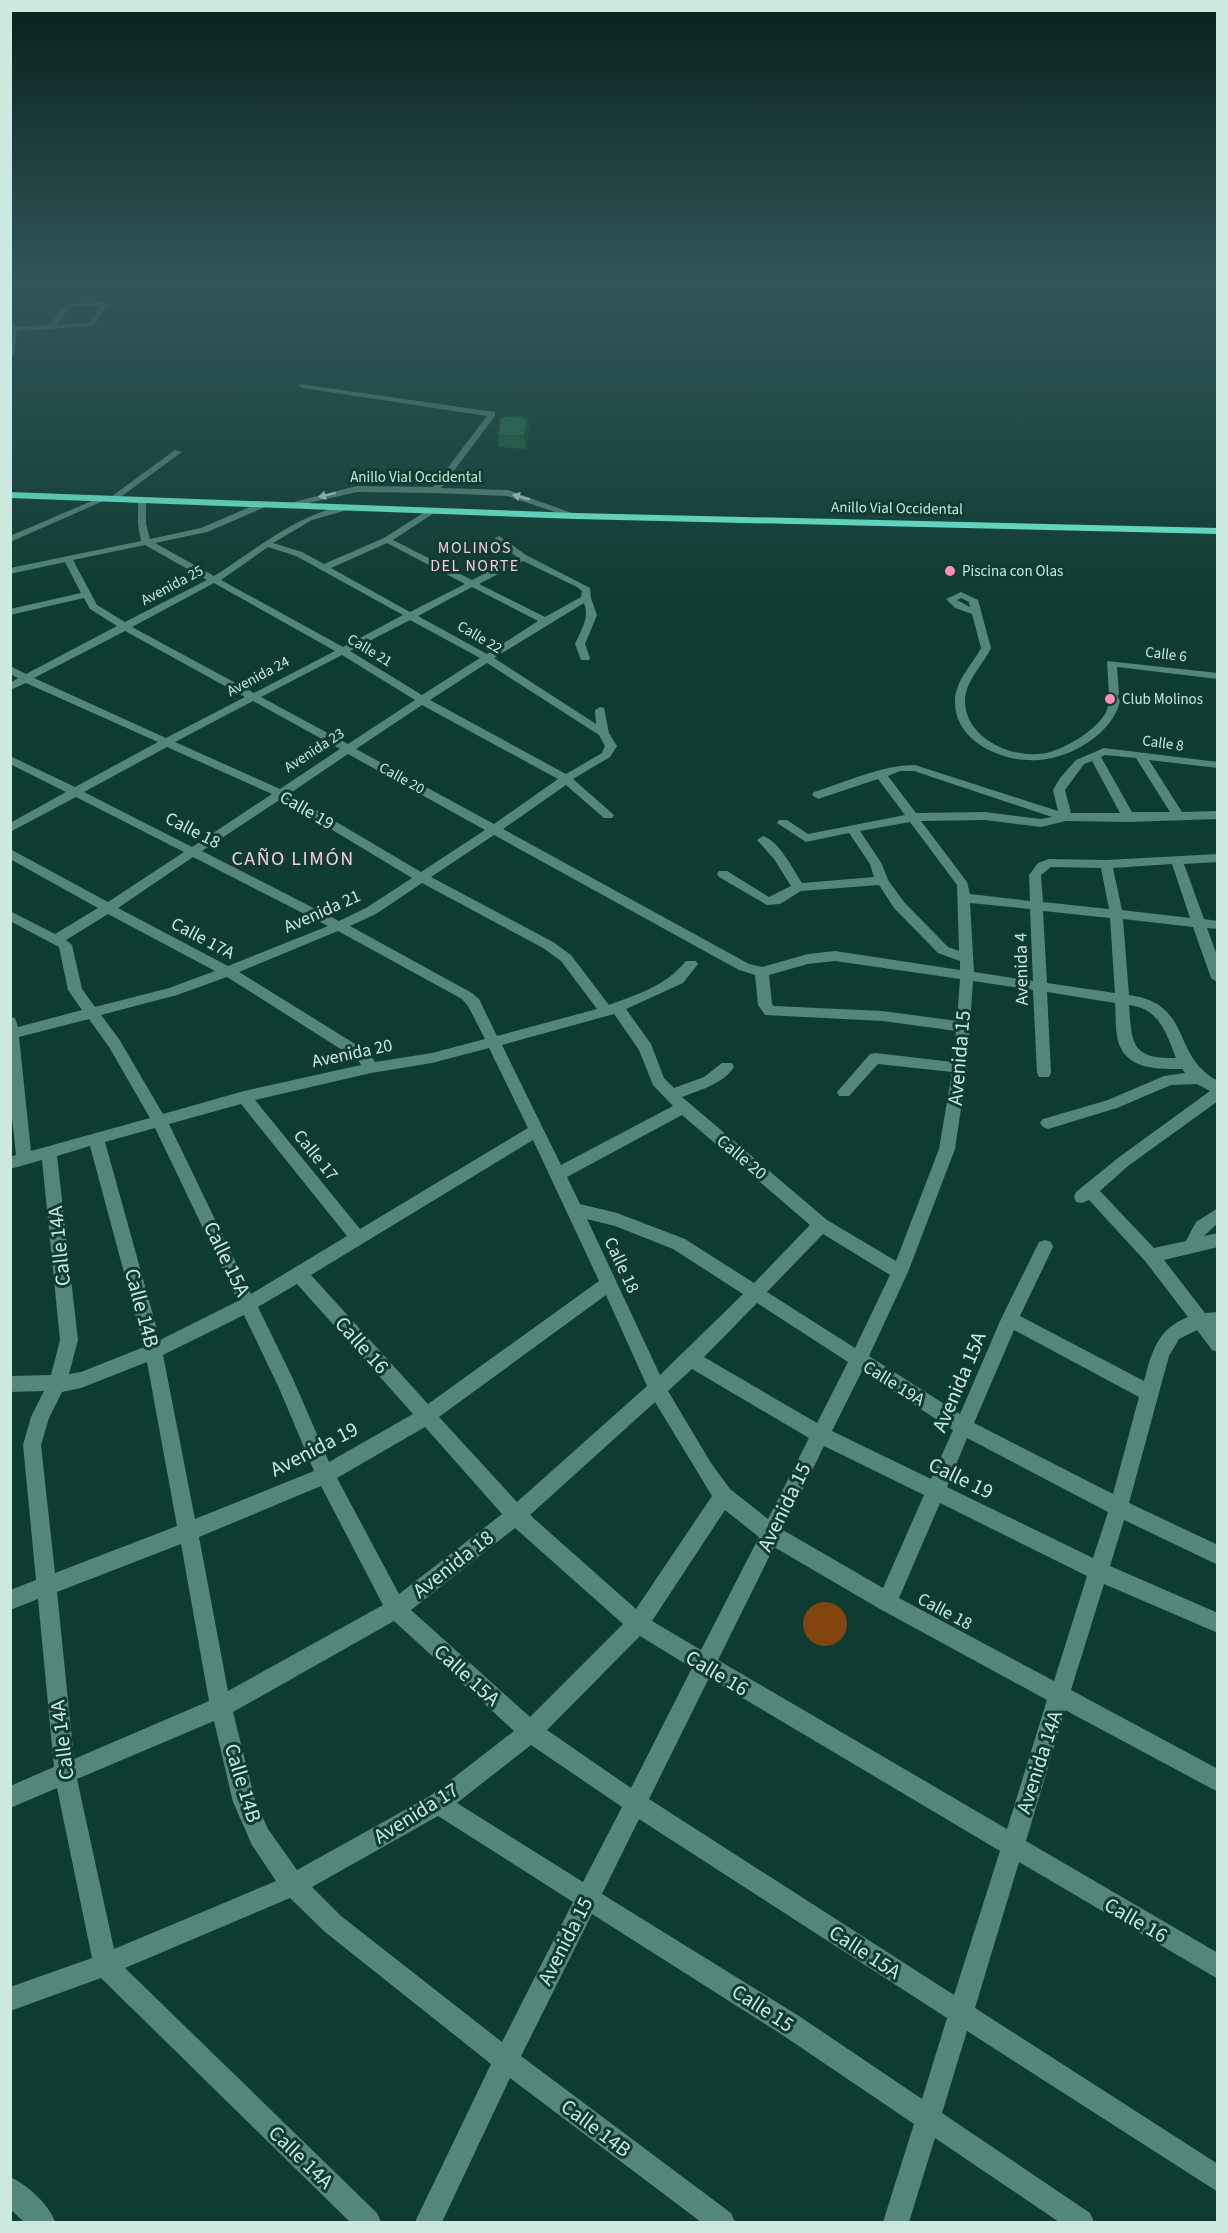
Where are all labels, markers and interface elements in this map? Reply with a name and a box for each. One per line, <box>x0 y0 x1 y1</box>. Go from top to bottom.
street label: Anillo Vial Occidental <box>350 467 482 488</box>
one-way arrow <box>318 491 336 501</box>
one-way arrow <box>512 492 530 501</box>
street label: Anillo Vial Occidental <box>831 497 963 520</box>
district label: MOLINOS DEL NORTE <box>430 537 520 577</box>
street label: Avenida 25 <box>137 560 207 611</box>
place label: Piscina con Olas <box>962 561 1063 582</box>
marker: Piscina con Olas <box>943 564 957 578</box>
street label: Calle 22 <box>453 616 506 659</box>
street label: Calle 21 <box>343 629 396 672</box>
street label: Calle 6 <box>1144 642 1188 667</box>
street label: Avenida 24 <box>223 651 294 702</box>
place label: Club Molinos <box>1122 689 1203 710</box>
marker: Club Molinos <box>1103 692 1117 706</box>
street label: Avenida 23 <box>280 723 349 778</box>
street label: Calle 8 <box>1141 730 1185 757</box>
street label: Calle 20 <box>375 757 428 800</box>
street label: Calle 19 <box>275 785 339 836</box>
street label: Calle 18 <box>161 806 225 855</box>
district label: CAÑO LIMÓN <box>231 845 355 873</box>
street label: Avenida 21 <box>280 883 365 940</box>
street label: Calle 17A <box>167 911 239 966</box>
street label: Avenida 4 <box>1008 932 1035 1006</box>
street label: Avenida 15 <box>940 1009 978 1107</box>
street label: Avenida 20 <box>310 1033 395 1074</box>
street label: Calle 17 <box>287 1125 344 1186</box>
street label: Calle 20 <box>711 1129 772 1186</box>
street label: Calle 14A <box>40 1204 78 1287</box>
street label: Calle 15A <box>196 1216 258 1302</box>
street label: Calle 18 <box>598 1233 645 1297</box>
street label: Calle 14B <box>117 1265 167 1351</box>
street label: Calle 16 <box>328 1309 396 1381</box>
street label: Avenida 15A <box>924 1326 994 1437</box>
street label: Calle 19A <box>858 1355 930 1412</box>
street label: Avenida 19 <box>265 1414 363 1484</box>
street label: Calle 19 <box>924 1449 998 1507</box>
street label: Avenida 15 <box>750 1458 818 1556</box>
street label: Avenida 18 <box>406 1523 500 1605</box>
street label: Calle 18 <box>913 1587 977 1636</box>
street label: Calle 15A <box>427 1637 507 1713</box>
street label: Calle 16 <box>680 1642 754 1704</box>
street label: Calle 14A <box>42 1698 82 1782</box>
street label: Avenida 14A <box>1008 1706 1070 1817</box>
street label: Calle 14B <box>217 1740 269 1826</box>
street label: Avenida 17 <box>368 1775 464 1851</box>
street label: Calle 16 <box>1099 1890 1173 1950</box>
street label: Avenida 15 <box>530 1892 600 1990</box>
street label: Calle 15A <box>823 1918 907 1987</box>
street label: Calle 15 <box>726 1977 800 2039</box>
street label: Calle 14B <box>555 2092 637 2164</box>
street label: Calle 14A <box>262 2118 341 2196</box>

